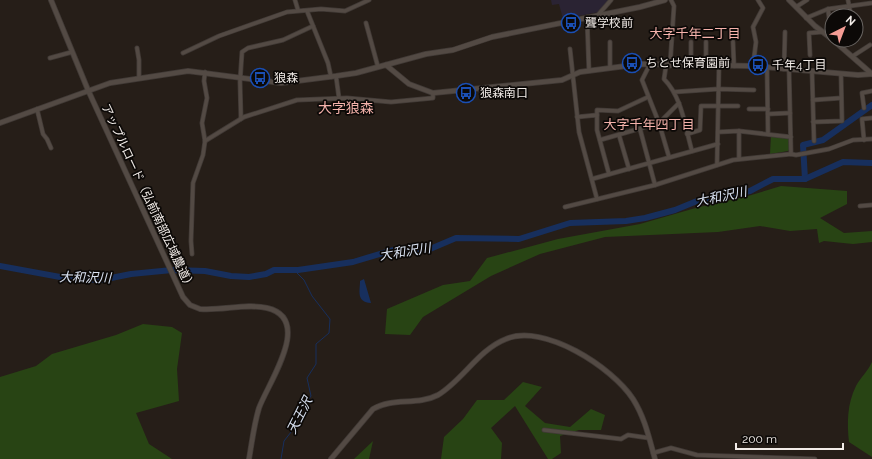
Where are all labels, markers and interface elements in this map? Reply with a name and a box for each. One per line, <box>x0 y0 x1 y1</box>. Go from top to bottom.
north arrow <box>824 8 864 48</box>
bus stop icon: 聾学校前 <box>560 12 582 34</box>
text: N <box>843 13 858 29</box>
place label: 聾学校前 <box>585 16 633 30</box>
district label: 大字千年二丁目 <box>649 26 741 41</box>
bus stop icon: ちとせ保育園前 <box>621 52 643 74</box>
bus stop icon: 千年4丁目 <box>747 54 769 76</box>
place label: ちとせ保育園前 <box>646 56 730 70</box>
place label: 千年4丁目 <box>772 58 827 72</box>
bus stop icon: 狼森 <box>249 67 271 89</box>
place label: 狼森 <box>274 71 298 85</box>
bus stop icon: 狼森南口 <box>455 82 477 104</box>
place label: 狼森南口 <box>480 86 528 100</box>
district label: 大字狼森 <box>318 100 374 116</box>
street label: アップルロード（弘前南部広域農道） <box>99 102 197 292</box>
district label: 大字千年四丁目 <box>603 117 695 132</box>
water label: 大和沢川 <box>694 183 750 209</box>
water label: 大和沢川 <box>378 240 434 263</box>
water label: 大和沢川 <box>59 270 113 285</box>
water label: 天王沢 <box>284 393 316 436</box>
scale bar <box>736 425 843 451</box>
text: 200 m <box>742 432 777 446</box>

